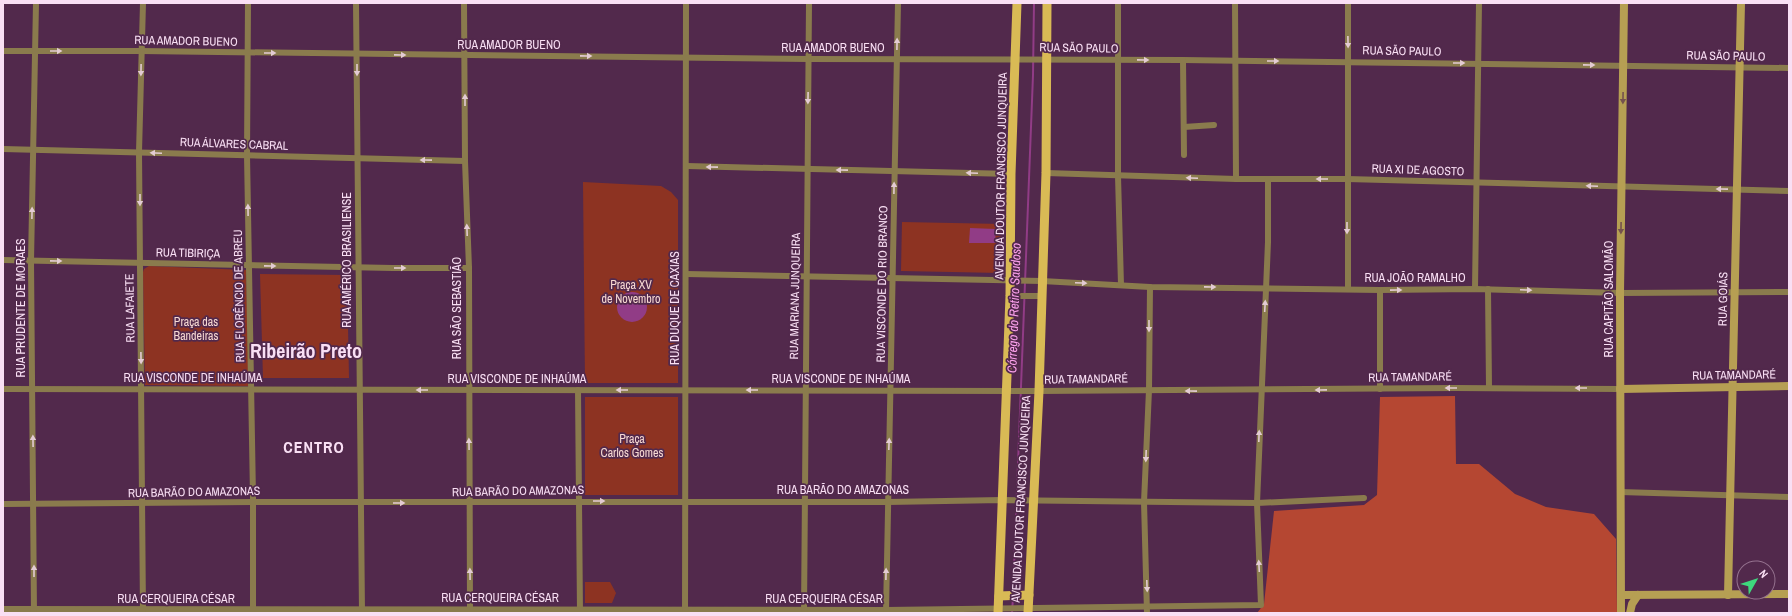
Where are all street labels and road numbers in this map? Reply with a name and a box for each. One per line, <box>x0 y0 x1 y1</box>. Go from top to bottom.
street label: RUA AMADOR BUENO <box>134 32 238 50</box>
street label: RUA AMADOR BUENO <box>457 37 561 53</box>
street label: RUA SÃO PAULO <box>1039 39 1119 57</box>
street label: RUA AMADOR BUENO <box>781 40 885 56</box>
street label: RUA SÃO PAULO <box>1362 42 1442 60</box>
street label: RUA SÃO PAULO <box>1686 47 1766 65</box>
street label: AVENIDA DOUTOR FRANCISCO JUNQUEIRA <box>991 72 1011 281</box>
street label: RUA ÁLVARES CABRAL <box>180 134 289 154</box>
street label: RUA XI DE AGOSTO <box>1371 160 1465 180</box>
street label: RUA AMÉRICO BRASILIENSE <box>339 192 355 328</box>
street label: RUA VISCONDE DO RIO BRANCO <box>873 205 891 363</box>
street label: RUA FLORÊNCIO DE ABREU <box>230 229 248 363</box>
street label: RUA MARIANA JUNQUEIRA <box>786 232 804 360</box>
street label: RUA PRUDENTE DE MORAES <box>13 238 29 377</box>
street label: RUA CAPITÃO SALOMÃO <box>1601 240 1617 357</box>
street label: RUA TIBIRIÇA <box>156 244 221 262</box>
street label: RUA DUQUE DE CAXIAS <box>667 251 683 365</box>
street label: RUA SÃO SEBASTIÃO <box>449 257 465 359</box>
street label: RUA JOÃO RAMALHO <box>1364 270 1466 286</box>
street label: RUA GOIÁS <box>1715 271 1731 326</box>
street label: RUA LAFAIETE <box>121 273 139 343</box>
street label: RUA TAMANDARÉ <box>1692 366 1776 384</box>
street label: RUA TAMANDARÉ <box>1368 368 1452 386</box>
street label: RUA VISCONDE DE INHAÚMA <box>124 370 263 386</box>
street label: RUA TAMANDARÉ <box>1044 370 1128 388</box>
street label: RUA VISCONDE DE INHAÚMA <box>448 371 587 387</box>
street label: RUA VISCONDE DE INHAÚMA <box>772 371 911 387</box>
street label: AVENIDA DOUTOR FRANCISCO JUNQUEIRA <box>1008 395 1034 604</box>
street label: RUA BARÃO DO AMAZONAS <box>452 482 585 500</box>
street label: RUA BARÃO DO AMAZONAS <box>777 482 910 498</box>
street label: RUA BARÃO DO AMAZONAS <box>128 483 261 501</box>
street label: RUA CERQUEIRA CÉSAR <box>441 590 559 606</box>
street label: RUA CERQUEIRA CÉSAR <box>117 591 235 607</box>
street label: RUA CERQUEIRA CÉSAR <box>765 591 883 607</box>

